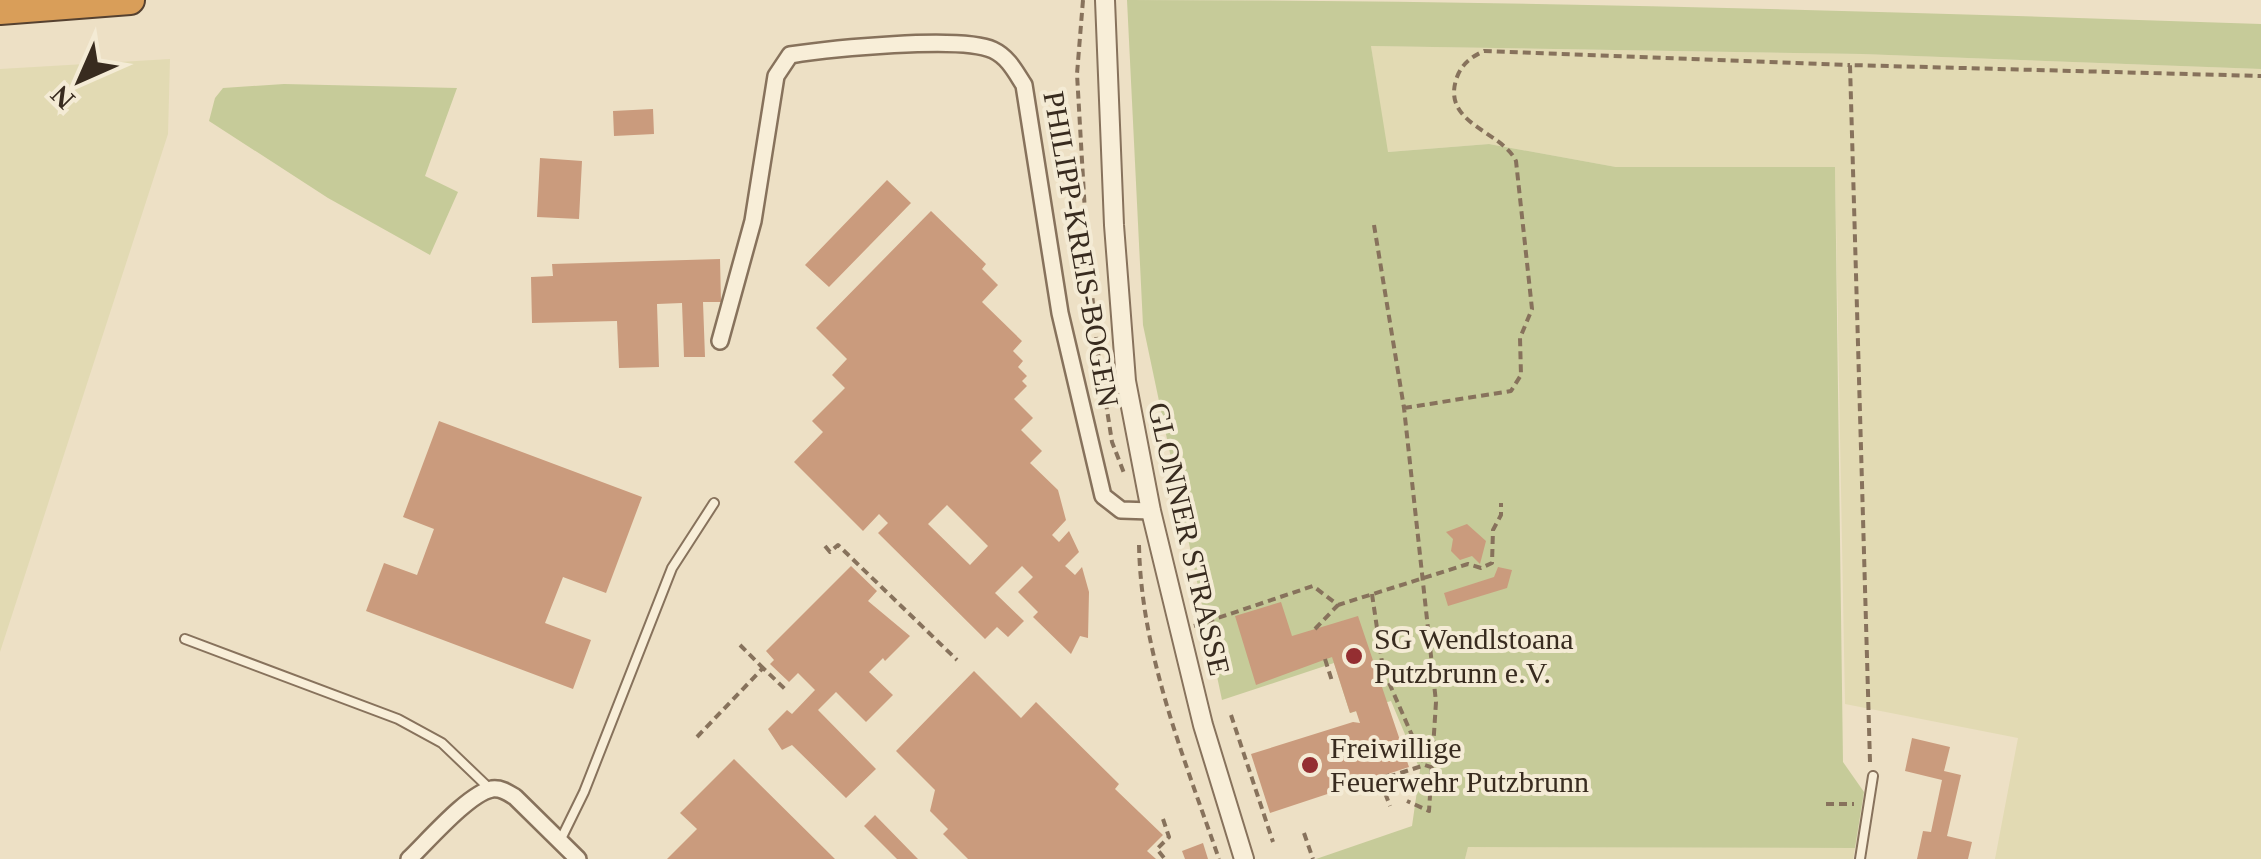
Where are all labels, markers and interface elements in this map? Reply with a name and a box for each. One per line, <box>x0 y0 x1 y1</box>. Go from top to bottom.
north arrow <box>30 30 130 130</box>
text: N <box>45 79 81 115</box>
street label: PHILIPP-KREIS-BOGEN <box>1037 88 1126 409</box>
street label: GLONNER STRASSE <box>1142 399 1237 679</box>
place label: SG Wendlstoana Putzbrunn e.V. <box>1374 622 1574 689</box>
marker: SG Wendlstoana Putzbrunn e.V. <box>1343 645 1365 667</box>
place label: Freiwillige Feuerwehr Putzbrunn <box>1330 731 1589 798</box>
marker: Freiwillige Feuerwehr Putzbrunn <box>1299 754 1321 776</box>

